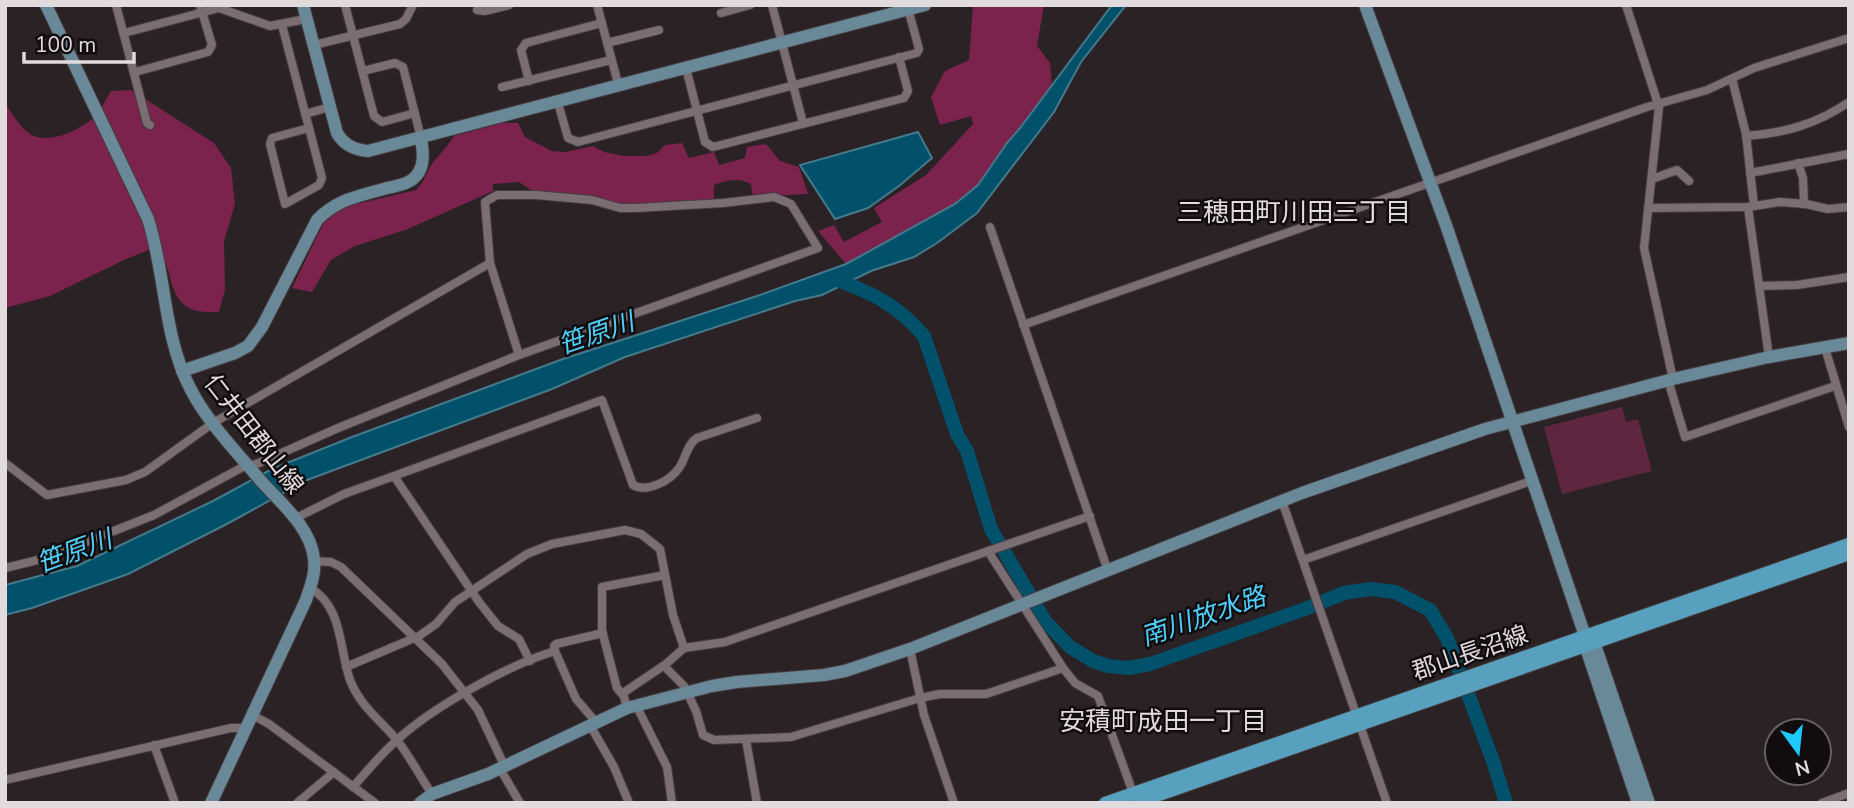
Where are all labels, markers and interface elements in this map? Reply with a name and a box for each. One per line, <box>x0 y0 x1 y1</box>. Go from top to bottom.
scale bar <box>24 21 135 65</box>
text: 100 m <box>35 31 96 59</box>
district label: 三穂田町川田三丁目 <box>1177 195 1411 230</box>
water label: 笹原川 <box>554 303 642 363</box>
street label: 仁井田郡山線 <box>197 367 311 501</box>
water label: 笹原川 <box>32 521 120 581</box>
water label: 南川放水路 <box>1136 578 1272 654</box>
street label: 郡山長沼線 <box>1408 618 1532 688</box>
district label: 安積町成田一丁目 <box>1059 704 1267 739</box>
north arrow <box>1763 717 1833 787</box>
text: N <box>1792 753 1812 782</box>

